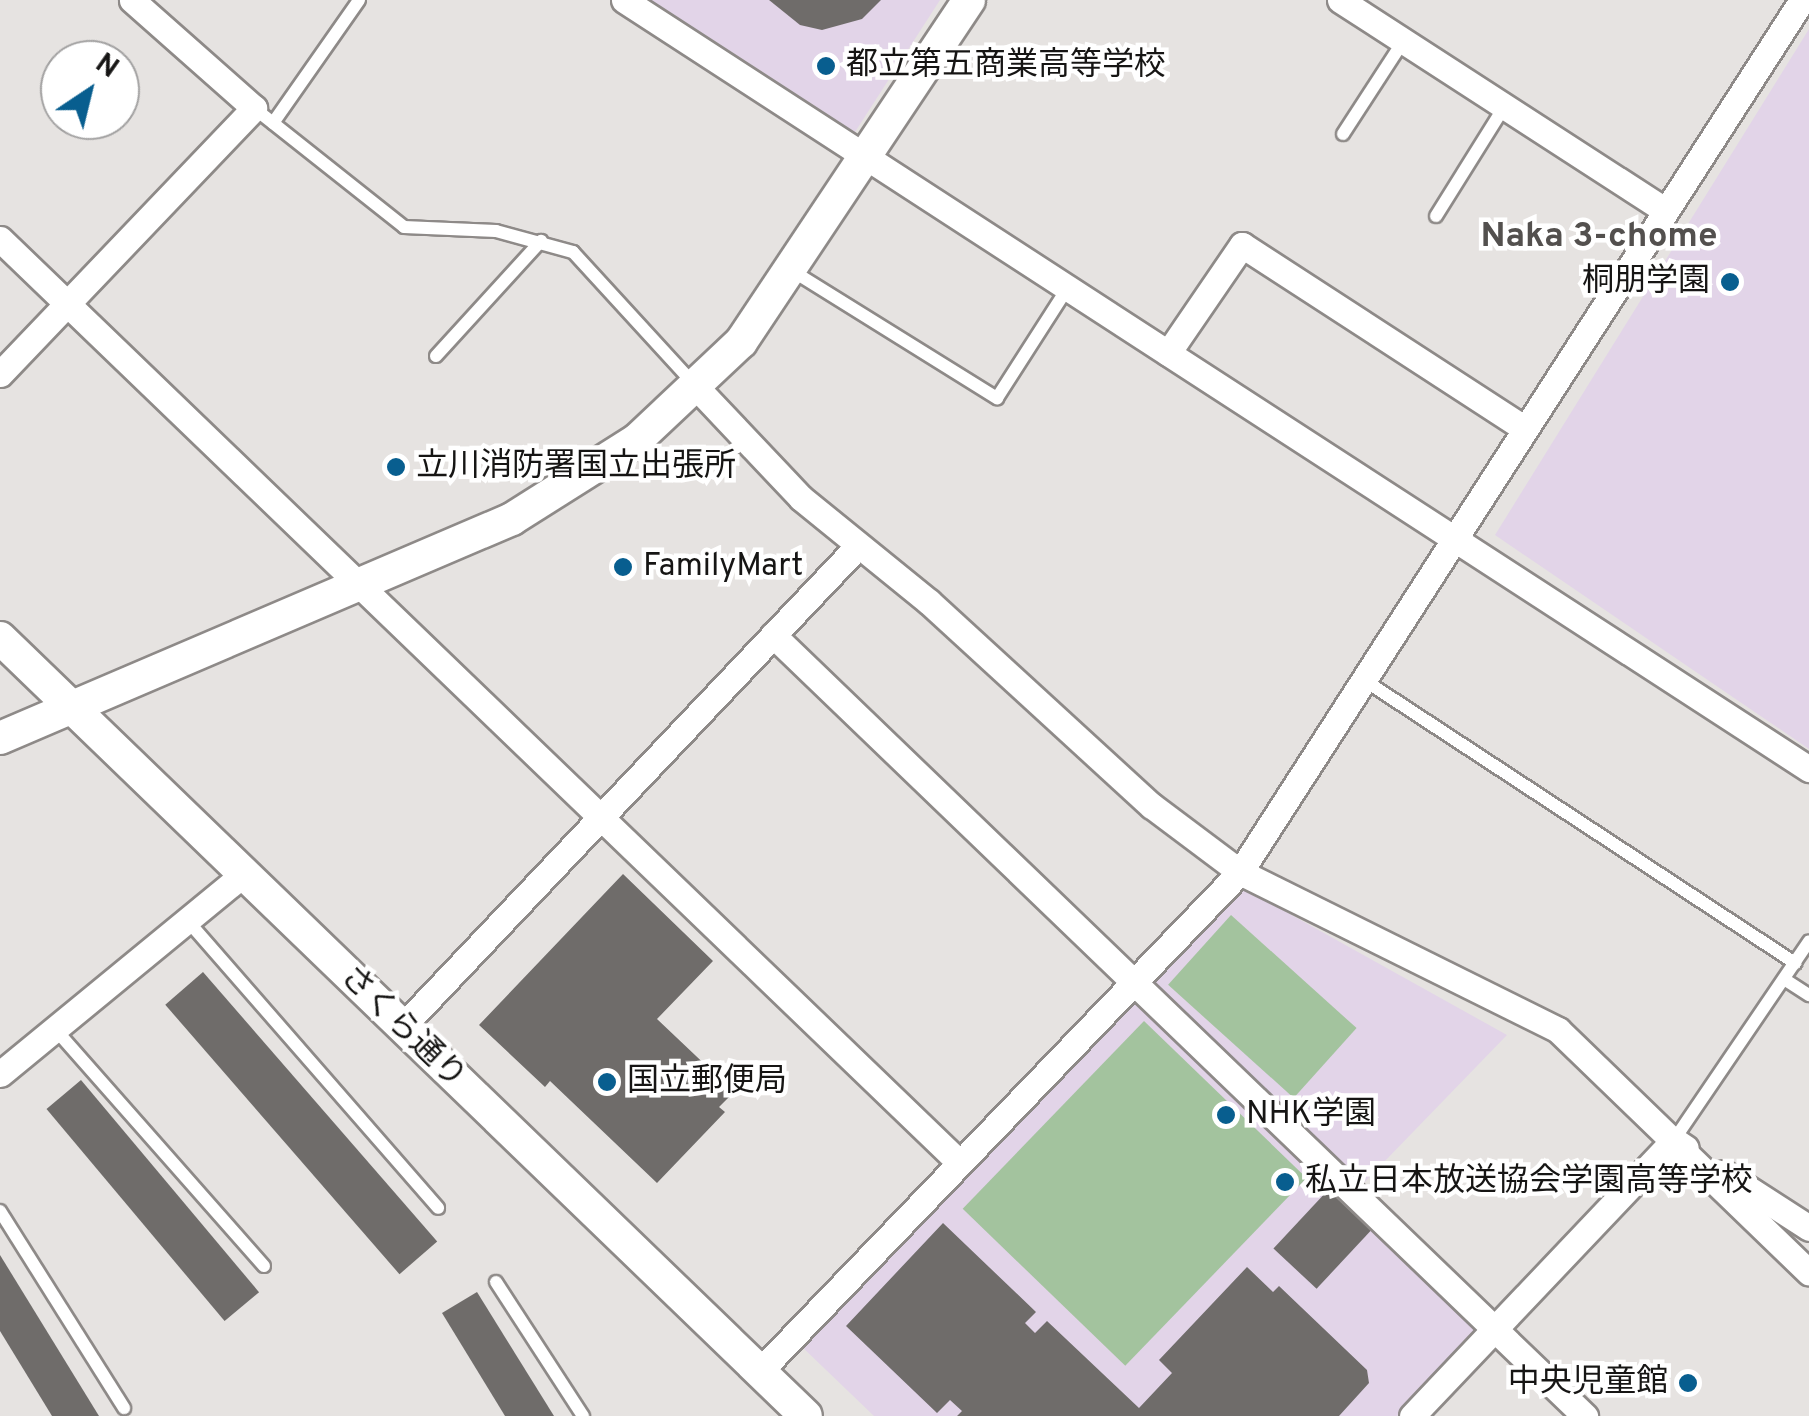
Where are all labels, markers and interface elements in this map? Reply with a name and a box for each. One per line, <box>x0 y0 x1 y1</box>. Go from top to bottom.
north arrow <box>40 40 140 140</box>
text: N <box>87 47 125 88</box>
place label: 都立第五商業高等学校 <box>846 47 1166 85</box>
marker: 都立第五商業高等学校 <box>815 55 837 77</box>
district label: Naka 3-chome <box>1480 216 1718 258</box>
place label: 桐朋学園 <box>1582 263 1710 301</box>
marker: 桐朋学園 <box>1719 271 1741 293</box>
place label: 立川消防署国立出張所 <box>416 448 736 486</box>
marker: 立川消防署国立出張所 <box>385 456 407 478</box>
place label: FamilyMart <box>643 548 803 586</box>
marker: FamilyMart <box>612 556 634 578</box>
street label: さくら通り <box>331 959 473 1097</box>
place label: 国立郵便局 <box>627 1063 787 1101</box>
marker: 国立郵便局 <box>596 1071 618 1093</box>
place label: NHK学園 <box>1246 1096 1376 1134</box>
marker: NHK学園 <box>1215 1104 1237 1126</box>
place label: 私立日本放送協会学園高等学校 <box>1305 1163 1753 1201</box>
marker: 私立日本放送協会学園高等学校 <box>1274 1171 1296 1193</box>
place label: 中央児童館 <box>1508 1364 1668 1402</box>
marker: 中央児童館 <box>1677 1372 1699 1394</box>

